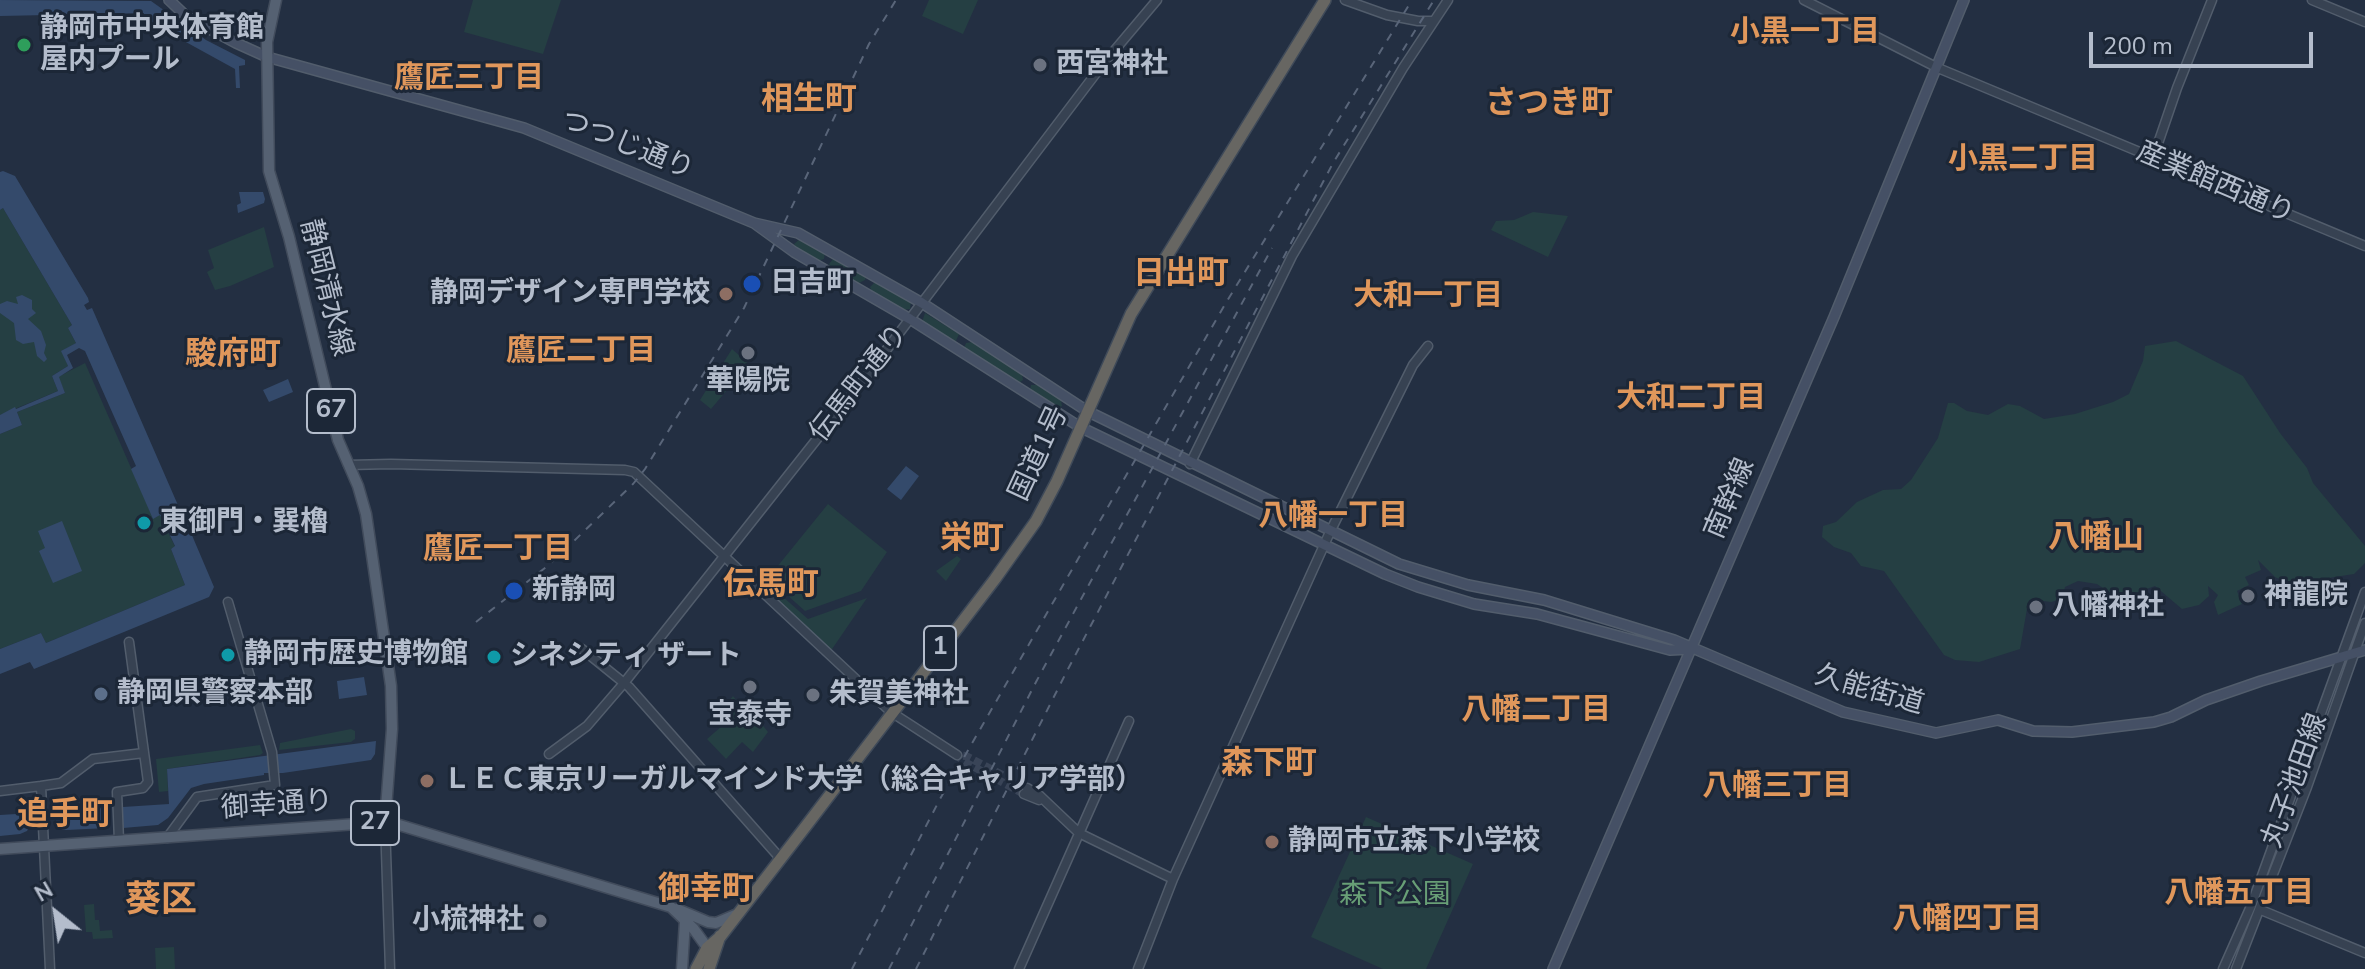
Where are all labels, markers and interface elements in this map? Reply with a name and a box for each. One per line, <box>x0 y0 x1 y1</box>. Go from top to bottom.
place label: 静岡市中央体育館 屋内プール <box>40 12 264 78</box>
district label: 小黒一丁目 <box>1730 16 1880 52</box>
scale bar <box>2093 16 2317 66</box>
text: 200 m <box>2103 30 2173 62</box>
marker: 静岡市中央体育館 屋内プール <box>15 36 33 54</box>
place label: 西宮神社 <box>1056 48 1168 82</box>
marker: 西宮神社 <box>1031 56 1049 74</box>
district label: 鷹匠三丁目 <box>394 62 544 98</box>
district label: 相生町 <box>761 82 857 120</box>
district label: さつき町 <box>1485 86 1613 124</box>
street label: つつじ通り <box>556 104 698 188</box>
street label: 産業館西通り <box>2131 136 2299 232</box>
district label: 小黒二丁目 <box>1948 143 2098 179</box>
street label: 静岡清水線 <box>292 216 358 360</box>
district label: 日出町 <box>1133 256 1229 294</box>
place label: 日吉町 <box>770 267 854 301</box>
marker: 日吉町 <box>741 273 763 295</box>
place label: 静岡デザイン専門学校 <box>430 277 710 311</box>
district label: 大和一丁目 <box>1353 280 1503 316</box>
marker: 静岡デザイン専門学校 <box>717 285 735 303</box>
street label: 伝馬町通り <box>804 318 916 450</box>
district label: 鷹匠二丁目 <box>506 335 656 371</box>
district label: 駿府町 <box>185 337 281 375</box>
marker: 華陽院 <box>739 344 757 362</box>
place label: 華陽院 <box>706 365 790 399</box>
district label: 大和二丁目 <box>1616 382 1766 418</box>
road number: 67 <box>307 389 355 433</box>
street label: 国道1号 <box>1003 401 1077 507</box>
street label: 南幹線 <box>1699 454 1763 544</box>
district label: 八幡一丁目 <box>1258 500 1408 536</box>
place label: 東御門・巽櫓 <box>160 506 328 540</box>
marker: 東御門・巽櫓 <box>135 514 153 532</box>
district label: 八幡山 <box>2048 520 2144 558</box>
district label: 栄町 <box>940 521 1004 559</box>
district label: 鷹匠一丁目 <box>423 533 573 569</box>
district label: 伝馬町 <box>723 567 819 605</box>
place label: 新静岡 <box>532 574 616 608</box>
place label: 神龍院 <box>2264 579 2348 613</box>
marker: 新静岡 <box>503 580 525 602</box>
marker: 神龍院 <box>2239 587 2257 605</box>
place label: 八幡神社 <box>2052 590 2164 624</box>
marker: 八幡神社 <box>2027 598 2045 616</box>
road number: 1 <box>924 626 956 670</box>
place label: 静岡市歴史博物館 <box>244 638 468 672</box>
place label: シネシティ ザート <box>510 640 742 674</box>
marker: 静岡市歴史博物館 <box>219 646 237 664</box>
marker: シネシティ ザート <box>485 648 503 666</box>
street label: 久能街道 <box>1811 659 1927 723</box>
place label: 静岡県警察本部 <box>117 677 313 711</box>
marker: 宝泰寺 <box>741 678 759 696</box>
place label: 朱賀美神社 <box>829 678 969 712</box>
marker: 静岡県警察本部 <box>92 685 110 703</box>
marker: 朱賀美神社 <box>804 686 822 704</box>
district label: 八幡二丁目 <box>1461 694 1611 730</box>
place label: 宝泰寺 <box>708 699 792 733</box>
street label: 丸子池田線 <box>2256 709 2336 853</box>
district label: 森下町 <box>1221 746 1317 784</box>
place label: ＬＥＣ東京リーガルマインド大学（総合キャリア学部） <box>443 764 1143 798</box>
district label: 八幡三丁目 <box>1702 770 1852 806</box>
marker: ＬＥＣ東京リーガルマインド大学（総合キャリア学部） <box>418 772 436 790</box>
street label: 御幸通り <box>220 785 334 827</box>
district label: 追手町 <box>17 797 113 835</box>
road number: 27 <box>351 801 399 845</box>
place label: 静岡市立森下小学校 <box>1288 825 1540 859</box>
marker: 静岡市立森下小学校 <box>1263 833 1281 851</box>
district label: 御幸町 <box>658 872 754 910</box>
north arrow <box>16 873 96 953</box>
text: N <box>29 875 59 909</box>
district label: 八幡五丁目 <box>2164 877 2314 913</box>
park label: 森下公園 <box>1339 879 1451 913</box>
district label: 葵区 <box>125 880 197 924</box>
district label: 八幡四丁目 <box>1892 903 2042 939</box>
place label: 小梳神社 <box>412 904 524 938</box>
marker: 小梳神社 <box>531 912 549 930</box>

